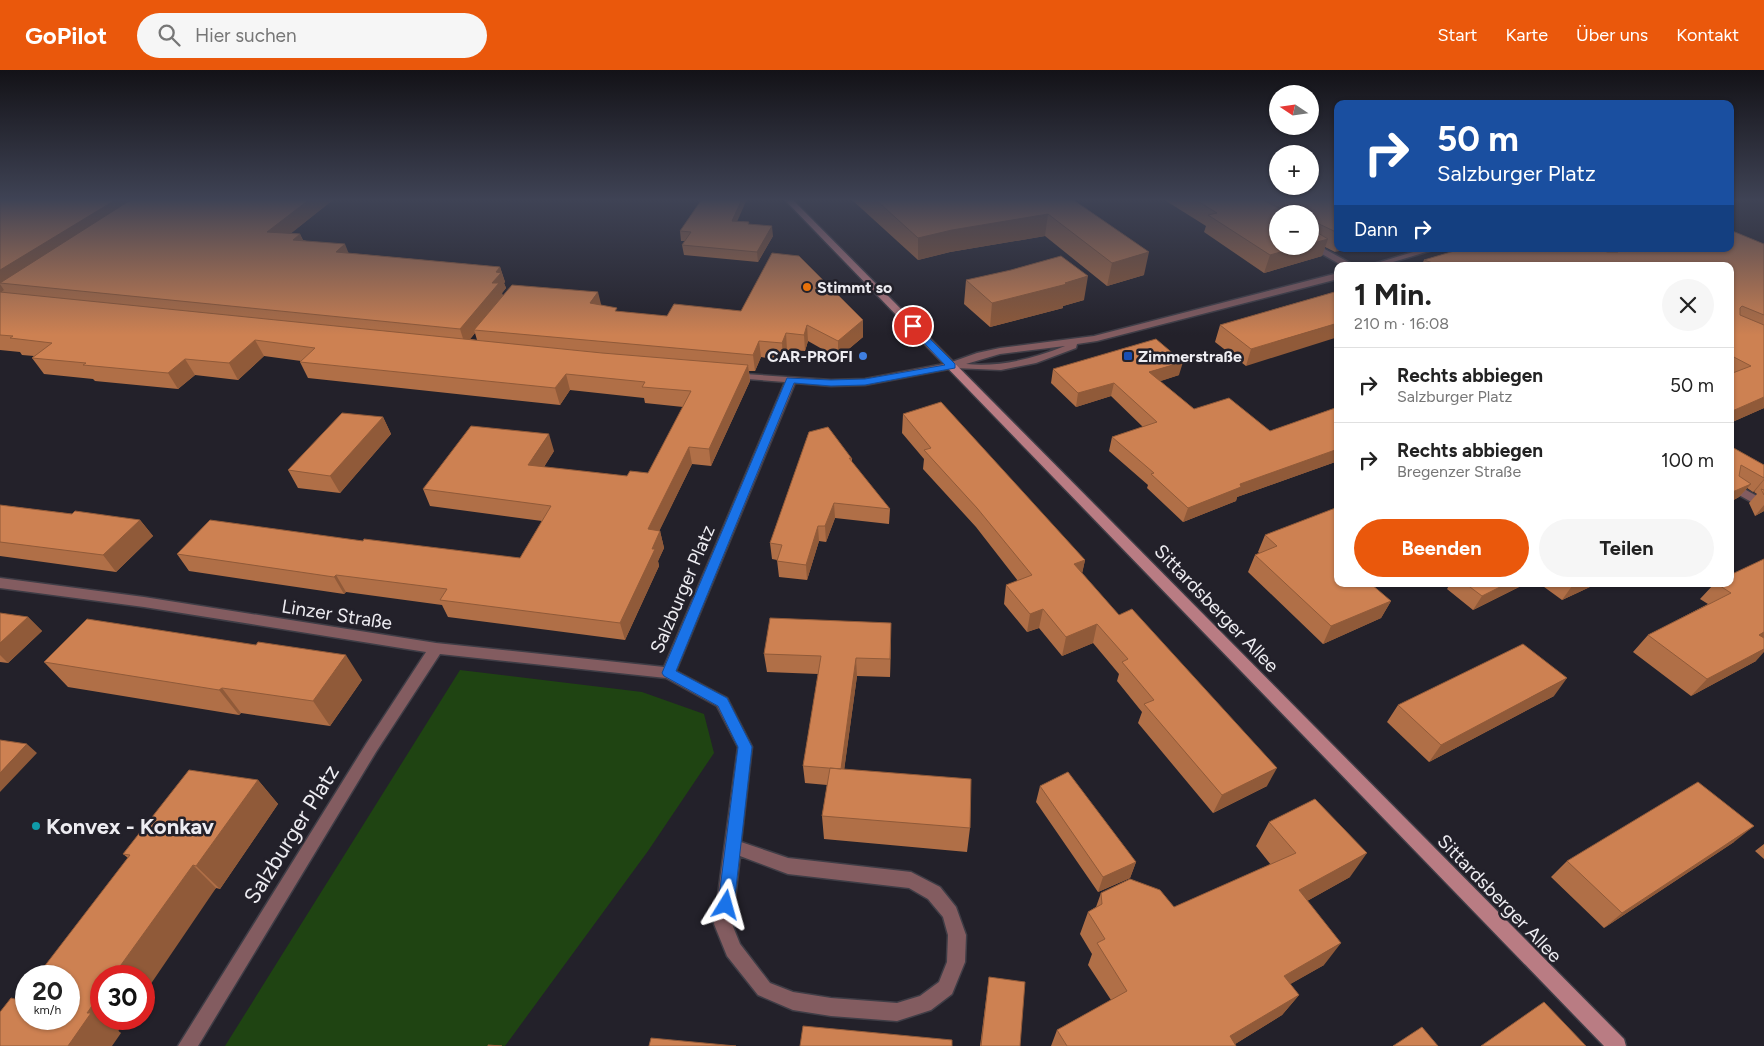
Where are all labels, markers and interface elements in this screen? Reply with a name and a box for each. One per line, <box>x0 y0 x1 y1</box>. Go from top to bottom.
search box <box>137 13 487 58</box>
text: GoPilot <box>25 21 107 50</box>
icon: search <box>155 21 183 49</box>
text: Hier suchen <box>195 24 297 47</box>
text: Start <box>1438 24 1477 46</box>
text: Karte <box>1505 24 1548 46</box>
text: Über uns <box>1576 24 1648 46</box>
text: Kontakt <box>1676 24 1739 46</box>
north arrow <box>1269 85 1319 135</box>
map controls <box>1269 85 1319 255</box>
text: 50 m <box>1437 118 1519 160</box>
icon: right <box>1354 120 1419 185</box>
button: + <box>1269 145 1319 195</box>
text: Salzburger Platz <box>1437 160 1596 187</box>
button: − <box>1269 205 1319 255</box>
icon: right <box>1408 215 1436 243</box>
text: Dann <box>1354 218 1398 241</box>
text: 1 Min. <box>1354 276 1432 313</box>
place label: Stimmt so <box>817 278 892 297</box>
button: close <box>1662 279 1714 331</box>
marker: Stimmt so <box>801 281 813 293</box>
pin <box>892 305 934 347</box>
icon: arrive <box>899 312 927 340</box>
text: 210 m · 16:08 <box>1354 314 1449 333</box>
place label: CAR-PROFI <box>767 347 853 366</box>
place label: Zimmerstraße <box>1138 347 1242 366</box>
marker: CAR-PROFI <box>857 350 869 362</box>
marker: Zimmerstraße <box>1122 350 1134 362</box>
text: Rechts abbiegen <box>1397 364 1543 387</box>
icon: right <box>1354 371 1382 399</box>
text: 50 m <box>1670 374 1714 397</box>
text: Salzburger Platz <box>1397 387 1512 406</box>
text: Rechts abbiegen <box>1397 439 1543 462</box>
icon: right <box>1354 446 1382 474</box>
text: 100 m <box>1661 449 1714 472</box>
text: Bregenzer Straße <box>1397 462 1521 481</box>
button: Beenden <box>1354 519 1529 577</box>
button: Teilen <box>1539 519 1714 577</box>
street label: Salzburger Platz <box>645 522 720 657</box>
street label: Sittardsberger Allee <box>1150 540 1284 677</box>
street label: Linzer Straße <box>280 594 394 635</box>
street label: Salzburger Platz <box>238 760 345 909</box>
place label: Konvex - Konkav <box>46 813 215 840</box>
marker: Konvex - Konkav <box>30 820 42 832</box>
street label: Sittardsberger Allee <box>1433 830 1567 967</box>
position arrow <box>699 878 751 930</box>
speed limit sign: 30 <box>90 965 155 1030</box>
text: 20 <box>32 976 63 1006</box>
text: km/h <box>34 1003 61 1017</box>

